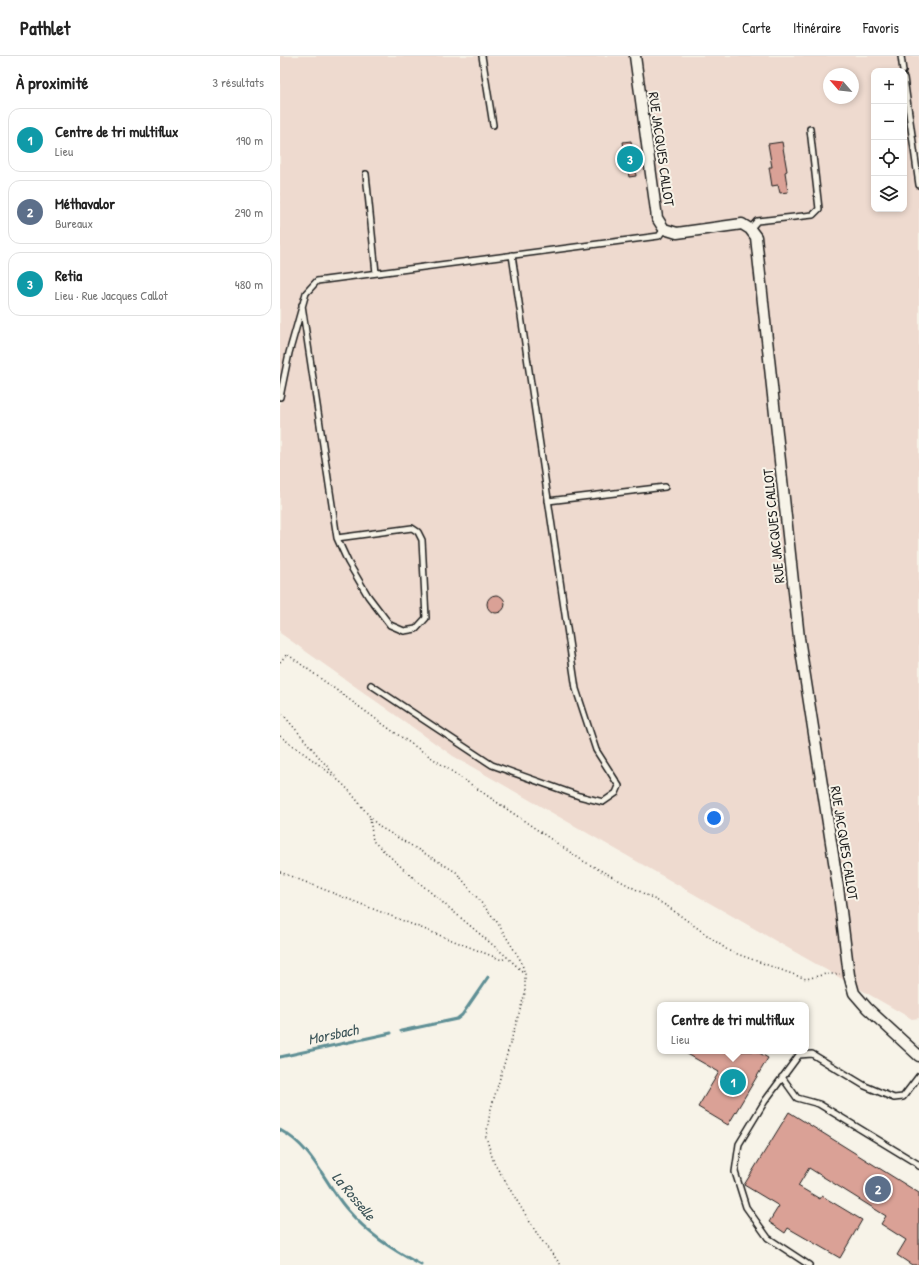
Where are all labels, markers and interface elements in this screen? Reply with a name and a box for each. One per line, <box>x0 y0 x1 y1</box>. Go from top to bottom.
text: Pathlet <box>20 15 70 41</box>
text: Carte <box>742 18 771 37</box>
text: Itinéraire <box>793 18 841 37</box>
text: Favoris <box>863 18 899 37</box>
north arrow <box>823 68 859 104</box>
map controls <box>871 68 907 212</box>
button: + <box>871 68 907 104</box>
text: À proximité <box>16 71 88 94</box>
text: 3 résultats <box>212 73 264 91</box>
street label: RUE JACQUES CALLOT <box>645 91 679 208</box>
button: − <box>871 104 907 140</box>
text: Centre de tri multiflux <box>55 121 178 142</box>
text: 1 <box>28 131 32 149</box>
text: 190 m <box>236 131 263 149</box>
button: locate <box>871 140 907 176</box>
text: Lieu <box>55 142 73 160</box>
pin: 3 <box>617 144 643 174</box>
button: layers <box>871 176 907 212</box>
text: Méthavalor <box>55 193 115 214</box>
text: 2 <box>27 203 33 221</box>
text: 290 m <box>234 203 263 221</box>
text: Bureaux <box>55 214 93 232</box>
text: Retia <box>55 265 82 286</box>
text: 3 <box>27 275 33 293</box>
text: 480 m <box>235 275 263 293</box>
text: Lieu · Rue Jacques Callot <box>55 286 168 304</box>
street label: RUE JACQUES CALLOT <box>757 467 788 584</box>
street label: RUE JACQUES CALLOT <box>827 785 863 902</box>
your location <box>704 808 724 828</box>
popup <box>657 1002 809 1054</box>
text: Centre de tri multiflux <box>671 1009 795 1030</box>
water label: Morsbach <box>306 1018 362 1050</box>
text: Lieu <box>671 1030 689 1048</box>
pin: 1 <box>720 1067 746 1097</box>
water label: La Rosselle <box>327 1167 381 1226</box>
pin: 2 <box>865 1174 891 1204</box>

